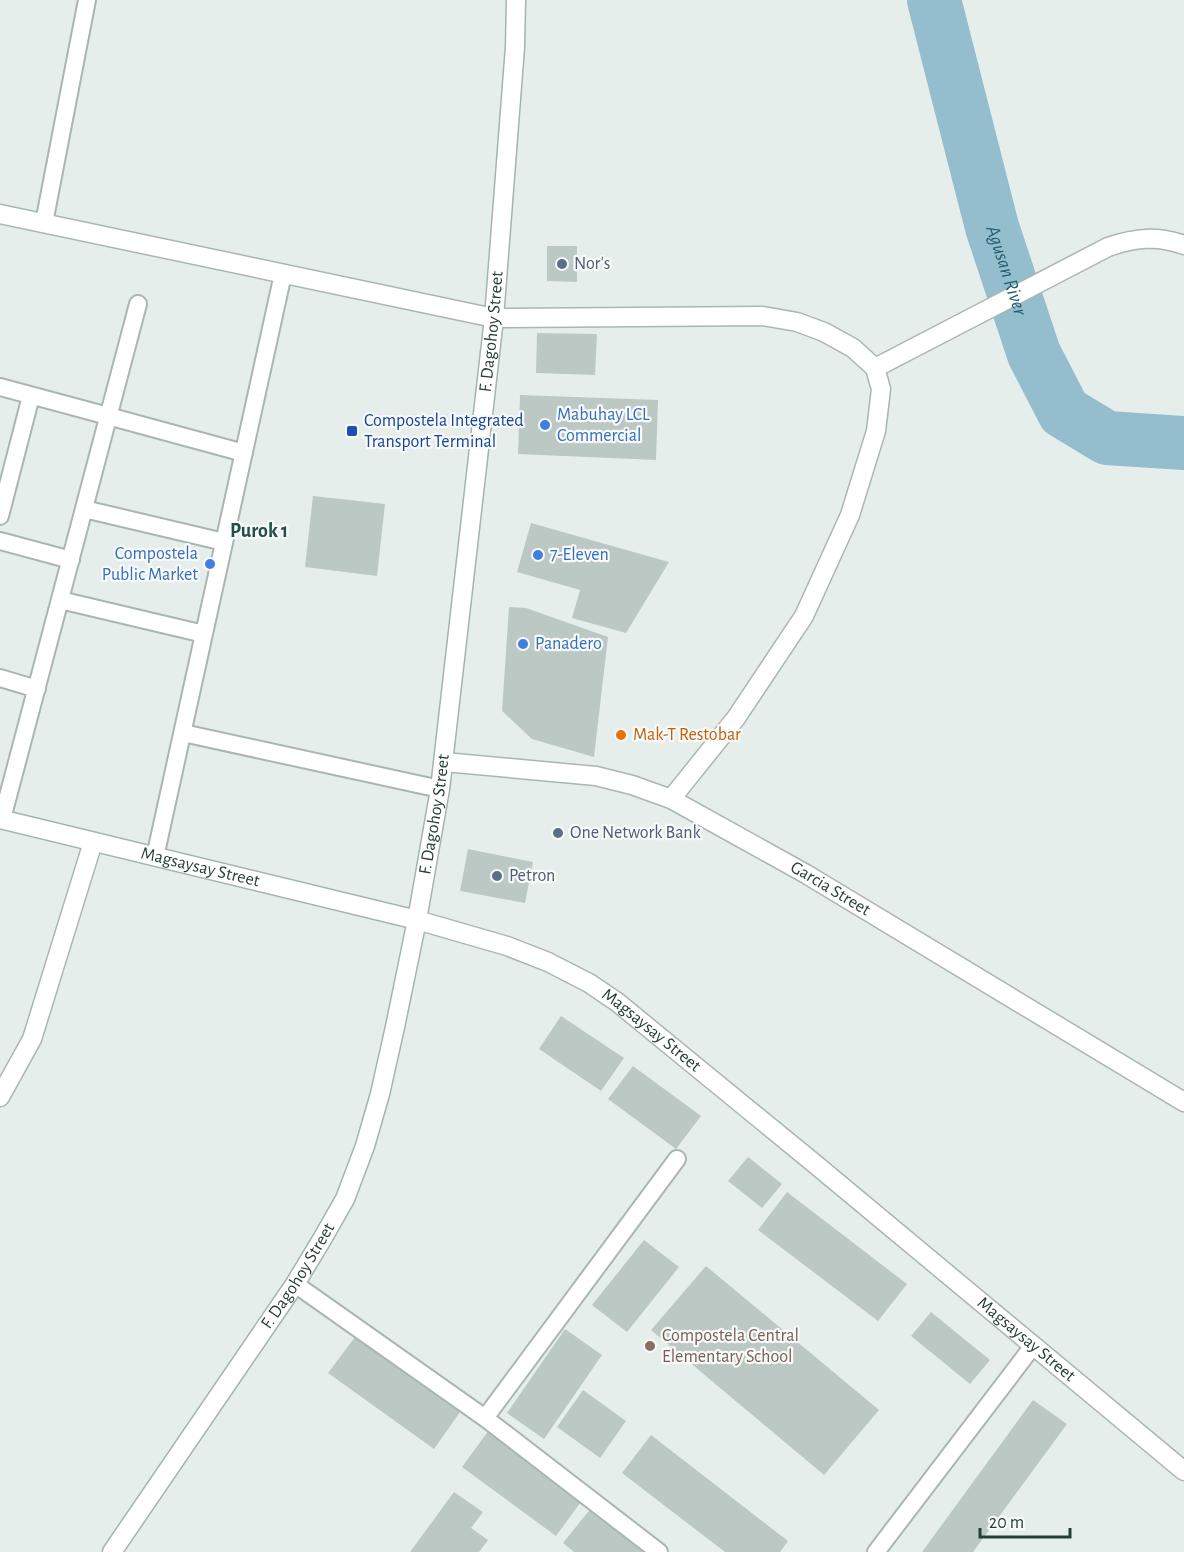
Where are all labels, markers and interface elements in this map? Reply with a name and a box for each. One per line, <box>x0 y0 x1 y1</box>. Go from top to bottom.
water label: Agusan River <box>982 222 1031 318</box>
place label: Nor's <box>574 255 610 273</box>
marker: Nor's <box>555 257 569 271</box>
street label: F. Dagohoy Street <box>477 270 507 393</box>
place label: Mabuhay LCL Commercial <box>557 406 650 445</box>
place label: Compostela Integrated Transport Terminal <box>364 412 524 451</box>
marker: Mabuhay LCL Commercial <box>538 418 552 432</box>
marker: Compostela Integrated Transport Terminal <box>345 424 359 438</box>
district label: Purok 1 <box>230 521 288 541</box>
place label: Compostela Public Market <box>102 545 198 584</box>
place label: 7-Eleven <box>550 546 609 564</box>
marker: 7-Eleven <box>531 548 545 562</box>
marker: Compostela Public Market <box>203 557 217 571</box>
place label: Panadero <box>535 635 602 653</box>
marker: Panadero <box>516 637 530 651</box>
place label: Mak-T Restobar <box>633 726 741 744</box>
marker: Mak-T Restobar <box>614 728 628 742</box>
street label: F. Dagohoy Street <box>416 753 453 876</box>
place label: One Network Bank <box>570 824 702 842</box>
marker: One Network Bank <box>551 826 565 840</box>
street label: Magsaysay Street <box>139 844 262 891</box>
street label: Garcia Street <box>787 858 874 920</box>
place label: Petron <box>509 867 555 885</box>
marker: Petron <box>490 869 504 883</box>
street label: Magsaysay Street <box>598 985 704 1076</box>
street label: F. Dagohoy Street <box>258 1220 338 1332</box>
street label: Magsaysay Street <box>974 1294 1079 1386</box>
place label: Compostela Central Elementary School <box>662 1327 799 1366</box>
marker: Compostela Central Elementary School <box>643 1339 657 1353</box>
scale bar <box>980 1501 1070 1539</box>
text: 20 m <box>989 1514 1024 1532</box>

